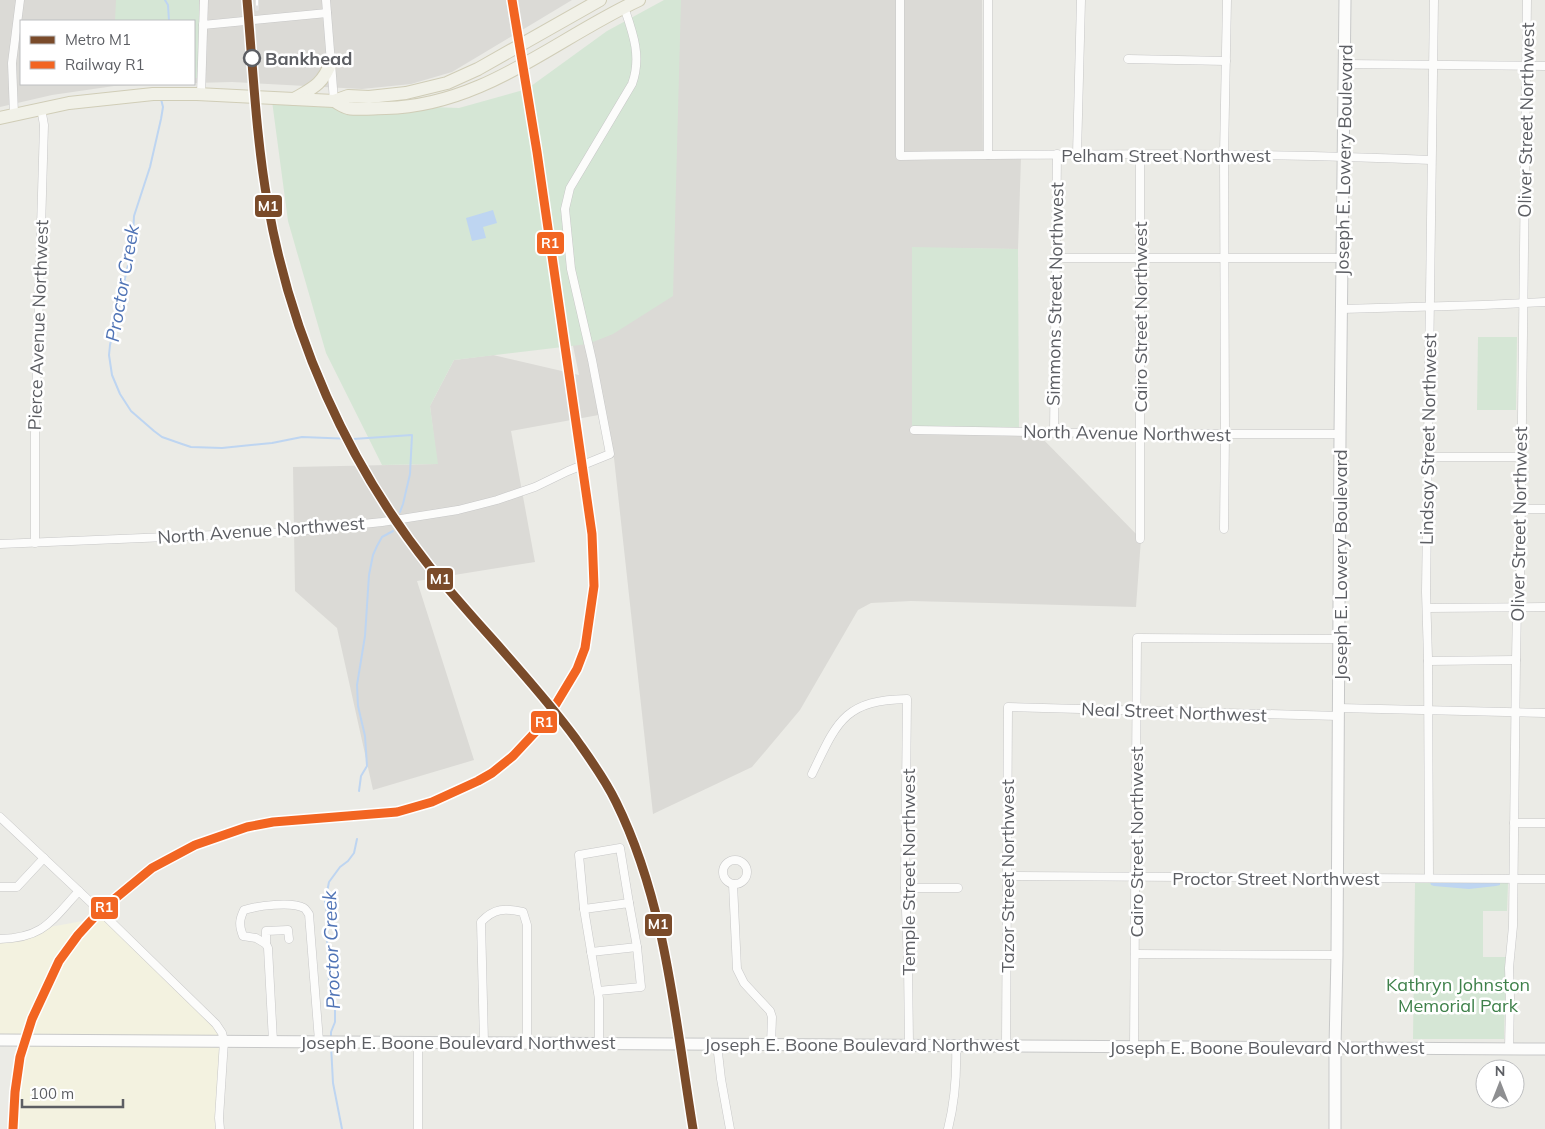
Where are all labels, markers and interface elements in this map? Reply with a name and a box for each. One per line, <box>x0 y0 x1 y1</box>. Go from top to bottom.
legend <box>20 20 195 85</box>
street label: Oliver Street Northwest <box>1513 22 1539 218</box>
text: Metro M1 <box>65 30 131 49</box>
street label: Joseph E. Lowery Boulevard <box>1330 44 1358 276</box>
place label: Bankhead <box>265 47 352 70</box>
marker: Bankhead <box>243 49 261 67</box>
text: Railway R1 <box>65 55 145 74</box>
street label: Pelham Street Northwest <box>1061 144 1271 167</box>
street label: Simmons Street Northwest <box>1042 182 1068 406</box>
line badge: M1 <box>254 194 283 218</box>
text: M1 <box>258 197 278 215</box>
street label: Pierce Avenue Northwest <box>23 219 53 431</box>
water label: Proctor Creek <box>100 221 144 344</box>
street label: Cairo Street Northwest <box>1129 222 1152 412</box>
line badge: R1 <box>536 231 565 255</box>
text: R1 <box>541 234 559 252</box>
street label: Lindsay Street Northwest <box>1415 333 1441 545</box>
street label: North Avenue Northwest <box>1023 420 1231 446</box>
street label: Oliver Street Northwest <box>1506 426 1532 622</box>
street label: Joseph E. Lowery Boulevard <box>1329 449 1352 681</box>
street label: North Avenue Northwest <box>157 511 365 549</box>
line badge: M1 <box>426 567 454 591</box>
text: M1 <box>430 570 450 588</box>
street label: Neal Street Northwest <box>1081 697 1267 727</box>
line badge: R1 <box>530 710 558 734</box>
text: R1 <box>535 713 553 731</box>
street label: Cairo Street Northwest <box>1125 747 1148 937</box>
street label: Temple Street Northwest <box>897 768 920 976</box>
street label: Tazor Street Northwest <box>996 779 1019 973</box>
street label: Proctor Street Northwest <box>1172 867 1380 890</box>
water label: Proctor Creek <box>317 889 345 1010</box>
line badge: R1 <box>90 896 119 920</box>
text: R1 <box>95 898 113 916</box>
line badge: M1 <box>644 913 673 937</box>
text: M1 <box>648 915 668 933</box>
park label: Kathryn Johnston Memorial Park <box>1386 973 1530 1017</box>
street label: Joseph E. Boone Boulevard Northwest <box>300 1031 616 1054</box>
street label: Joseph E. Boone Boulevard Northwest <box>704 1033 1020 1056</box>
street label: Joseph E. Boone Boulevard Northwest <box>1109 1036 1425 1059</box>
north arrow <box>1475 1059 1525 1109</box>
text: N <box>1495 1062 1505 1080</box>
scale bar <box>22 1076 124 1108</box>
text: 100 m <box>30 1084 74 1103</box>

